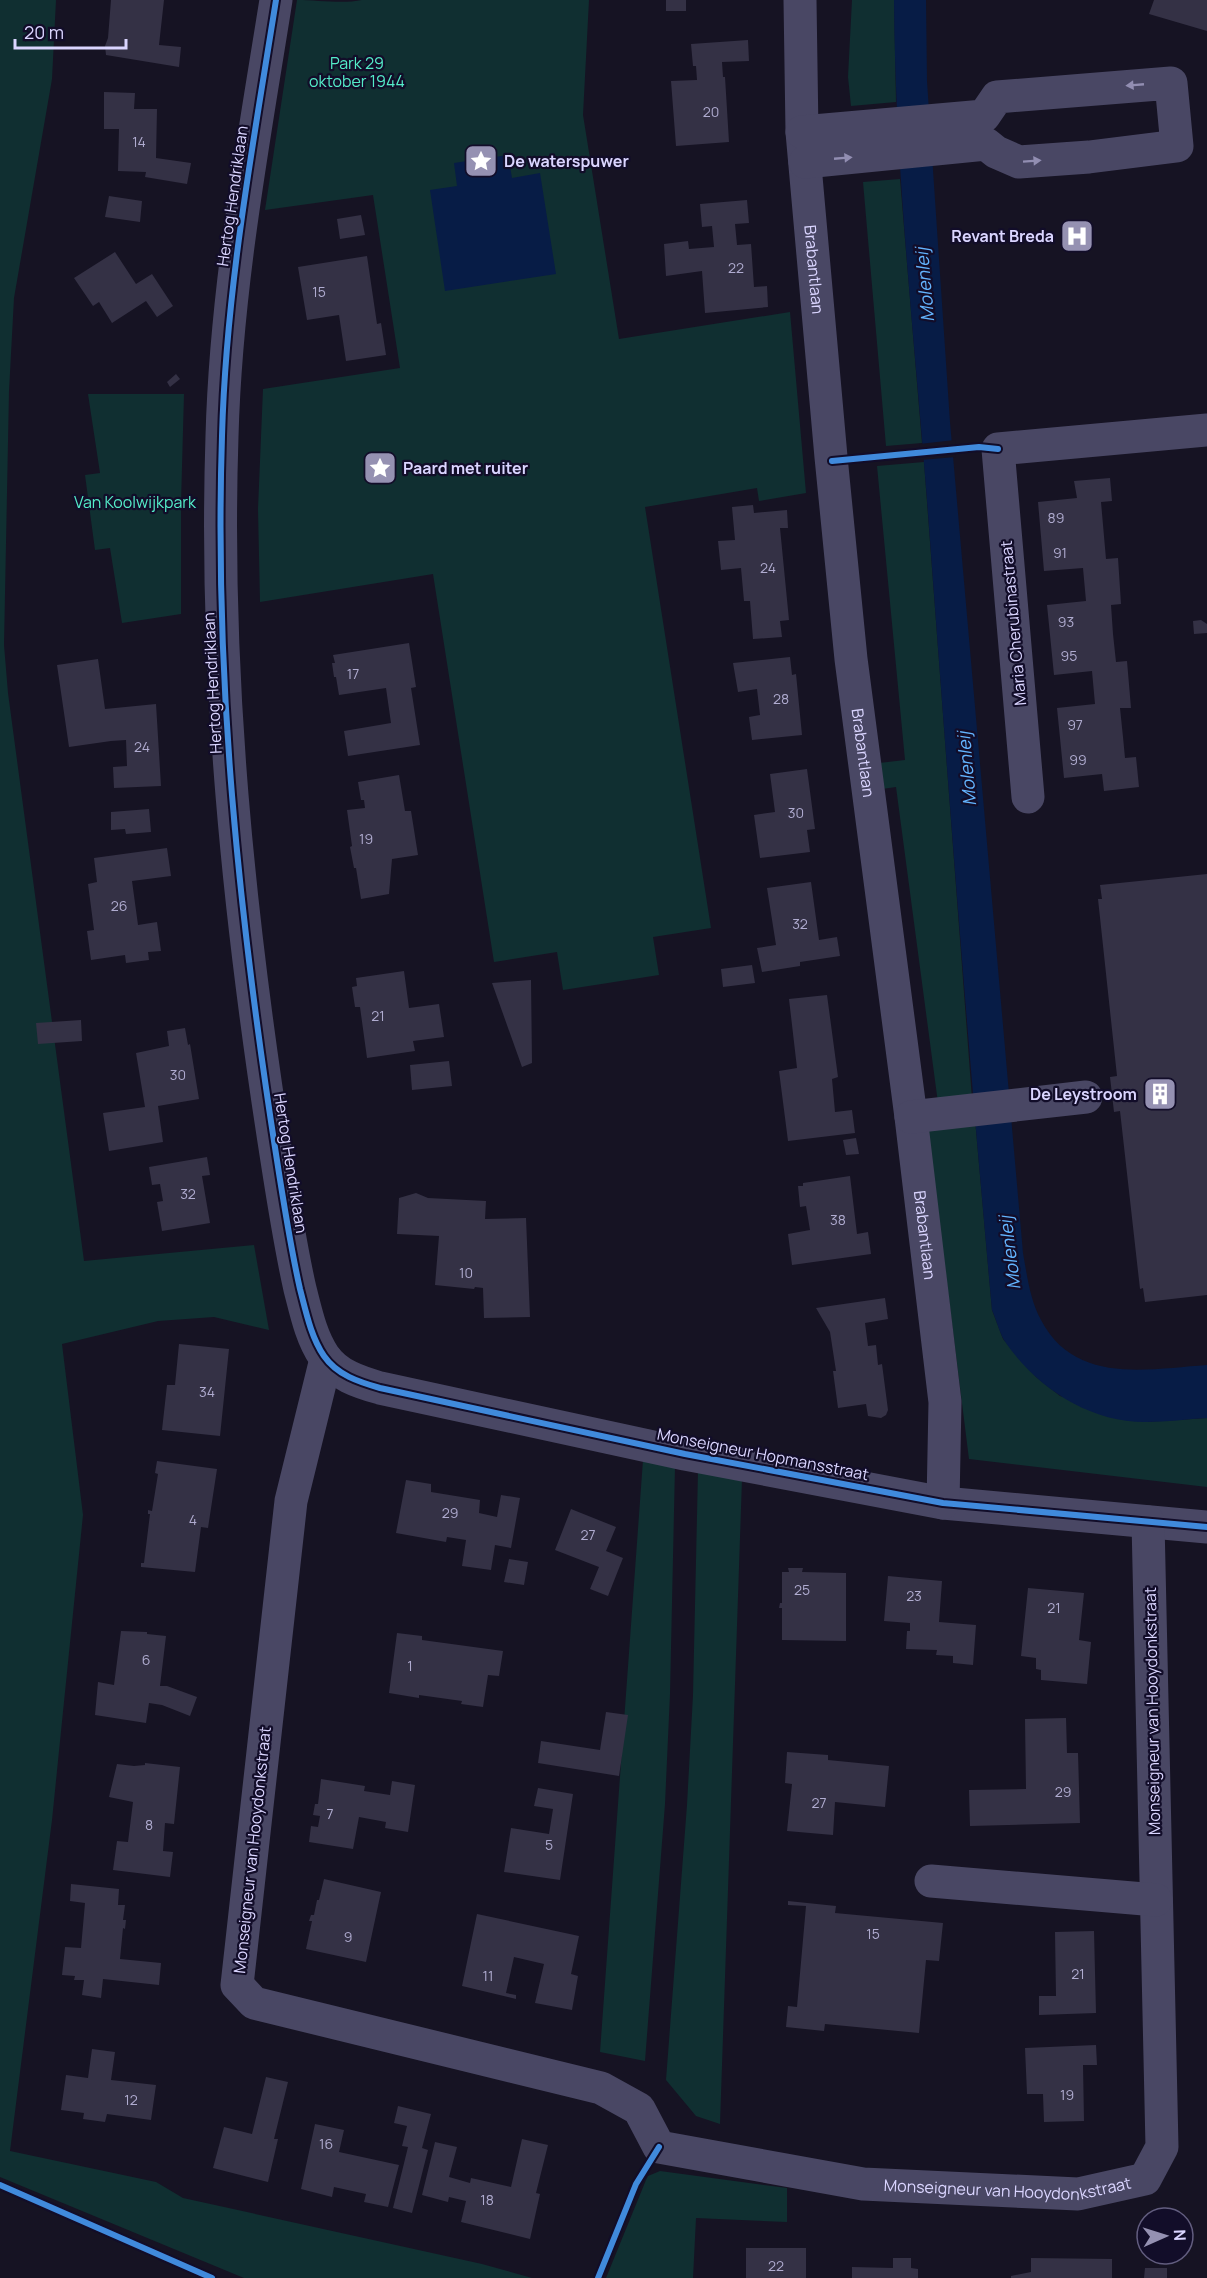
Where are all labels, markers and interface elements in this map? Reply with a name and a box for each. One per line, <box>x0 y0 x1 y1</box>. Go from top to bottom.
scale bar <box>15 12 126 50</box>
text: 20 m <box>24 20 64 44</box>
park label: Park 29 oktober 1944 <box>309 52 405 92</box>
one-way arrow <box>1126 81 1145 90</box>
house number: 20 <box>703 102 719 121</box>
street label: Hertog Hendriklaan <box>211 124 253 268</box>
house number: 14 <box>132 132 146 151</box>
place icon: De waterspuwer <box>463 143 499 179</box>
place label: De waterspuwer <box>504 150 629 172</box>
one-way arrow <box>834 153 853 163</box>
one-way arrow <box>1023 157 1042 166</box>
hospital icon: Revant Breda <box>1059 218 1095 254</box>
street label: Brabantlaan <box>799 224 829 315</box>
place label: Revant Breda <box>951 225 1054 247</box>
water label: Molenleij <box>909 244 939 323</box>
house number: 22 <box>728 258 744 277</box>
house number: 15 <box>312 282 326 301</box>
place icon: Paard met ruiter <box>362 450 398 486</box>
place label: Paard met ruiter <box>403 457 528 479</box>
park label: Van Koolwijkpark <box>74 491 197 513</box>
house number: 89 <box>1048 508 1064 527</box>
street label: Maria Cherubinastraat <box>995 540 1031 706</box>
house number: 91 <box>1053 543 1067 562</box>
house number: 24 <box>760 558 776 577</box>
street label: Hertog Hendriklaan <box>197 612 227 754</box>
house number: 93 <box>1058 612 1074 631</box>
house number: 95 <box>1061 646 1077 665</box>
house number: 17 <box>347 664 359 683</box>
house number: 28 <box>773 689 789 708</box>
street label: Brabantlaan <box>847 707 880 799</box>
house number: 97 <box>1067 715 1083 734</box>
water label: Molenleij <box>951 728 981 807</box>
house number: 24 <box>134 737 150 756</box>
house number: 99 <box>1069 750 1087 769</box>
house number: 30 <box>788 803 804 822</box>
house number: 19 <box>359 829 373 848</box>
house number: 26 <box>111 896 127 915</box>
house number: 32 <box>792 914 808 933</box>
house number: 21 <box>371 1006 385 1025</box>
house number: 30 <box>170 1065 186 1084</box>
building icon: De Leystroom <box>1142 1076 1178 1112</box>
place label: De Leystroom <box>1030 1083 1137 1105</box>
street label: Hertog Hendriklaan <box>269 1091 313 1235</box>
house number: 32 <box>180 1184 196 1203</box>
street label: Brabantlaan <box>909 1189 941 1281</box>
house number: 38 <box>830 1210 846 1229</box>
water label: Molenleij <box>992 1212 1025 1291</box>
house number: 10 <box>459 1263 473 1282</box>
house number: 34 <box>199 1382 215 1401</box>
street label: Monseigneur Hopmansstraat <box>655 1423 871 1485</box>
house number: 29 <box>442 1503 458 1522</box>
house number: 4 <box>189 1510 197 1529</box>
house number: 27 <box>580 1525 596 1544</box>
house number: 25 <box>794 1580 810 1599</box>
house number: 23 <box>906 1586 922 1605</box>
street label: Monseigneur van Hooydonkstraat <box>1139 1587 1165 1835</box>
house number: 21 <box>1047 1598 1061 1617</box>
house number: 6 <box>142 1650 150 1669</box>
house number: 1 <box>407 1656 413 1675</box>
street label: Monseigneur van Hooydonkstraat <box>228 1725 276 1975</box>
house number: 29 <box>1055 1782 1071 1801</box>
house number: 27 <box>811 1793 827 1812</box>
house number: 7 <box>326 1804 334 1823</box>
house number: 8 <box>145 1815 153 1834</box>
house number: 5 <box>545 1835 553 1854</box>
house number: 15 <box>866 1924 880 1943</box>
house number: 9 <box>344 1927 352 1946</box>
house number: 21 <box>1071 1964 1085 1983</box>
house number: 11 <box>483 1966 493 1985</box>
house number: 19 <box>1060 2085 1074 2104</box>
house number: 12 <box>124 2090 138 2109</box>
house number: 16 <box>319 2134 333 2153</box>
street label: Monseigneur van Hooydonkstraat <box>883 2171 1133 2205</box>
house number: 18 <box>480 2190 494 2209</box>
north arrow <box>1135 2206 1195 2266</box>
text: N <box>1169 2229 1191 2242</box>
house number: 22 <box>768 2256 784 2275</box>

